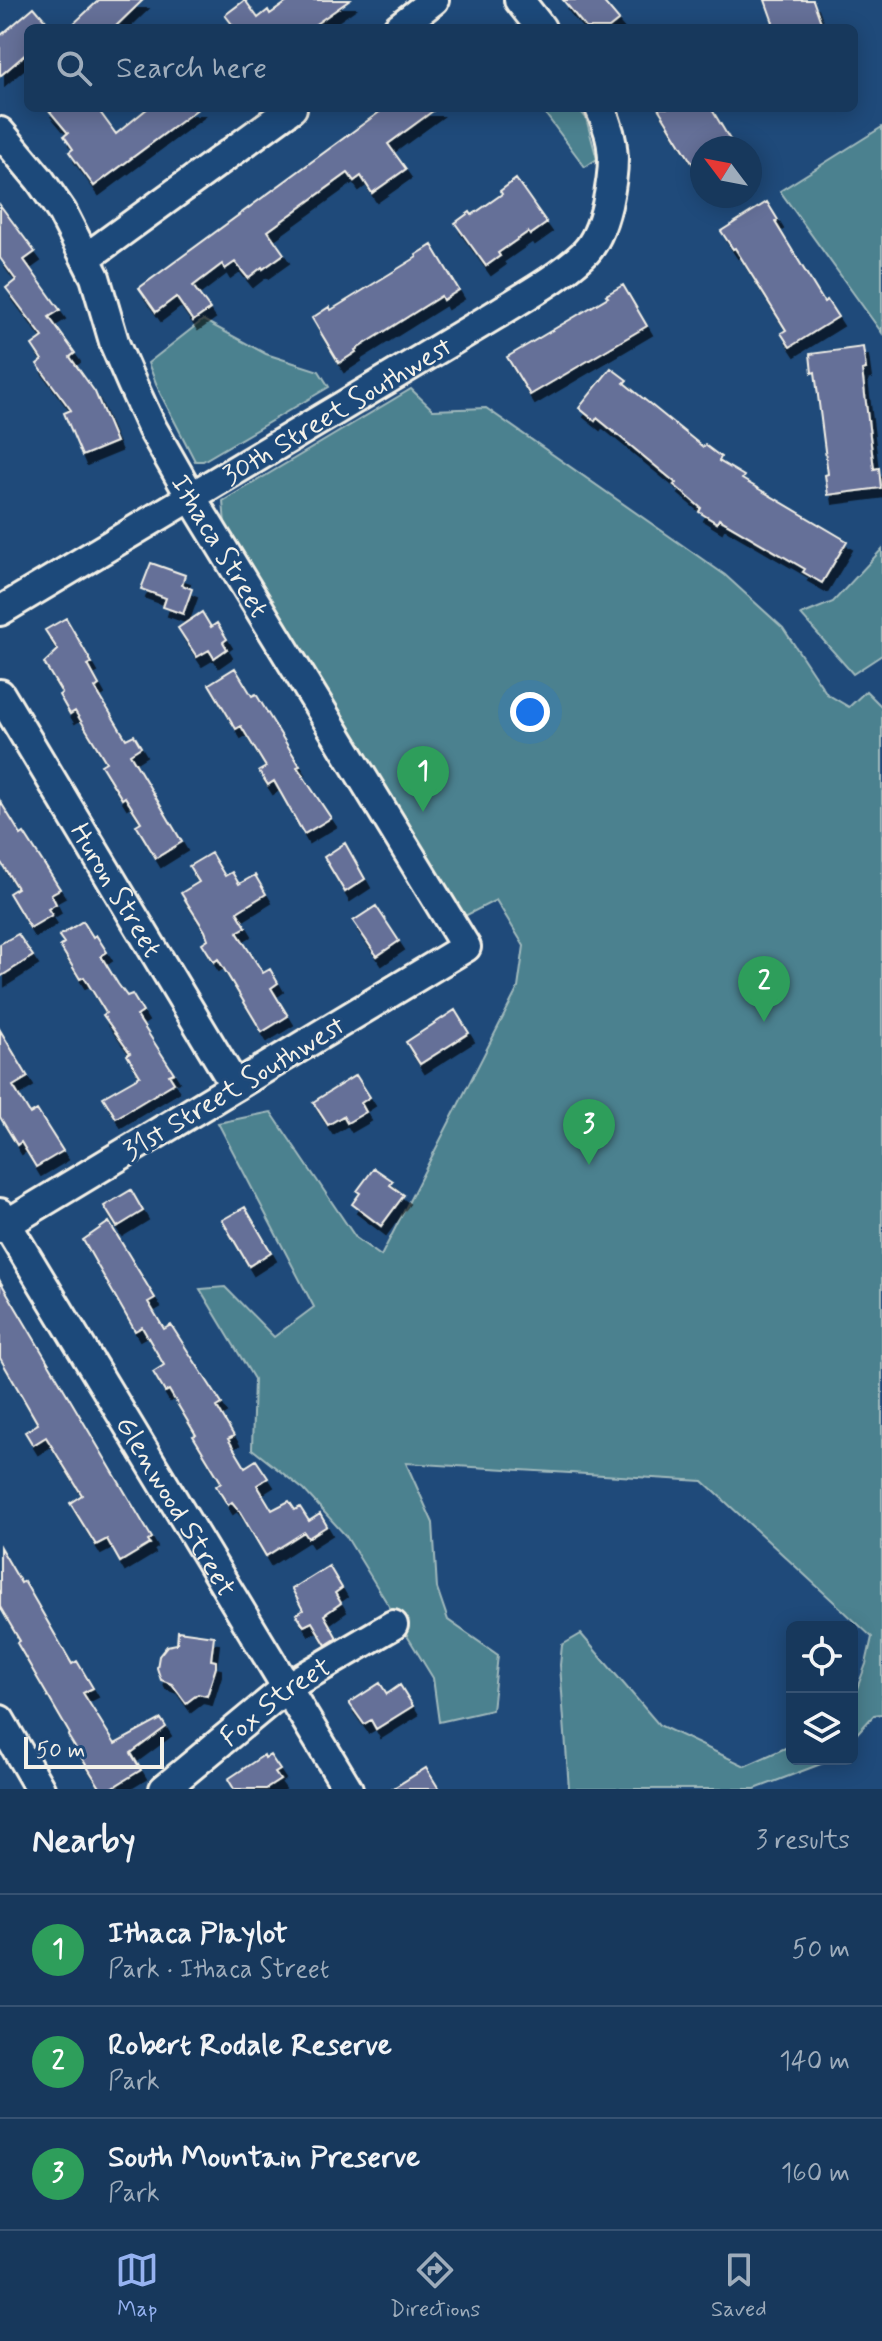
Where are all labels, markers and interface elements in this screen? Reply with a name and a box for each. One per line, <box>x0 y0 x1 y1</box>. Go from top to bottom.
search box <box>24 24 858 112</box>
icon: search <box>52 46 96 90</box>
text: Search here <box>116 49 267 88</box>
north arrow <box>690 136 762 208</box>
street label: 30th Street Southwest <box>216 329 460 495</box>
street label: Ithaca Street <box>161 468 276 625</box>
your location <box>510 692 550 732</box>
pin: 1 <box>397 746 449 812</box>
street label: Huron Street <box>60 817 170 965</box>
pin: 2 <box>738 956 790 1022</box>
street label: 31st Street Southwest <box>116 1008 353 1170</box>
pin: 3 <box>563 1099 615 1165</box>
street label: Glenwood Street <box>106 1410 244 1604</box>
map controls <box>786 1621 858 1765</box>
button: locate <box>786 1621 858 1693</box>
street label: Fox Street <box>213 1649 338 1756</box>
button: layers <box>786 1693 858 1765</box>
scale bar <box>24 1733 164 1769</box>
text: 50 m <box>36 1737 85 1765</box>
text: Nearby <box>32 1819 136 1864</box>
text: 3 results <box>756 1824 850 1858</box>
text: Ithaca Playlot <box>108 1914 288 1953</box>
text: 1 <box>52 1933 64 1967</box>
text: 50 m <box>792 1933 850 1967</box>
text: Park · Ithaca Street <box>108 1953 330 1987</box>
text: Robert Rodale Reserve <box>108 2026 392 2065</box>
text: 2 <box>52 2045 64 2079</box>
text: 140 m <box>779 2045 850 2079</box>
text: Park <box>108 2065 160 2099</box>
text: South Mountain Preserve <box>108 2138 420 2177</box>
text: 3 <box>52 2157 64 2191</box>
text: 160 m <box>781 2157 850 2191</box>
text: Park <box>108 2177 160 2211</box>
tab: Map <box>115 2248 159 2324</box>
tab: Directions <box>390 2248 480 2324</box>
tab: Saved <box>711 2248 767 2324</box>

